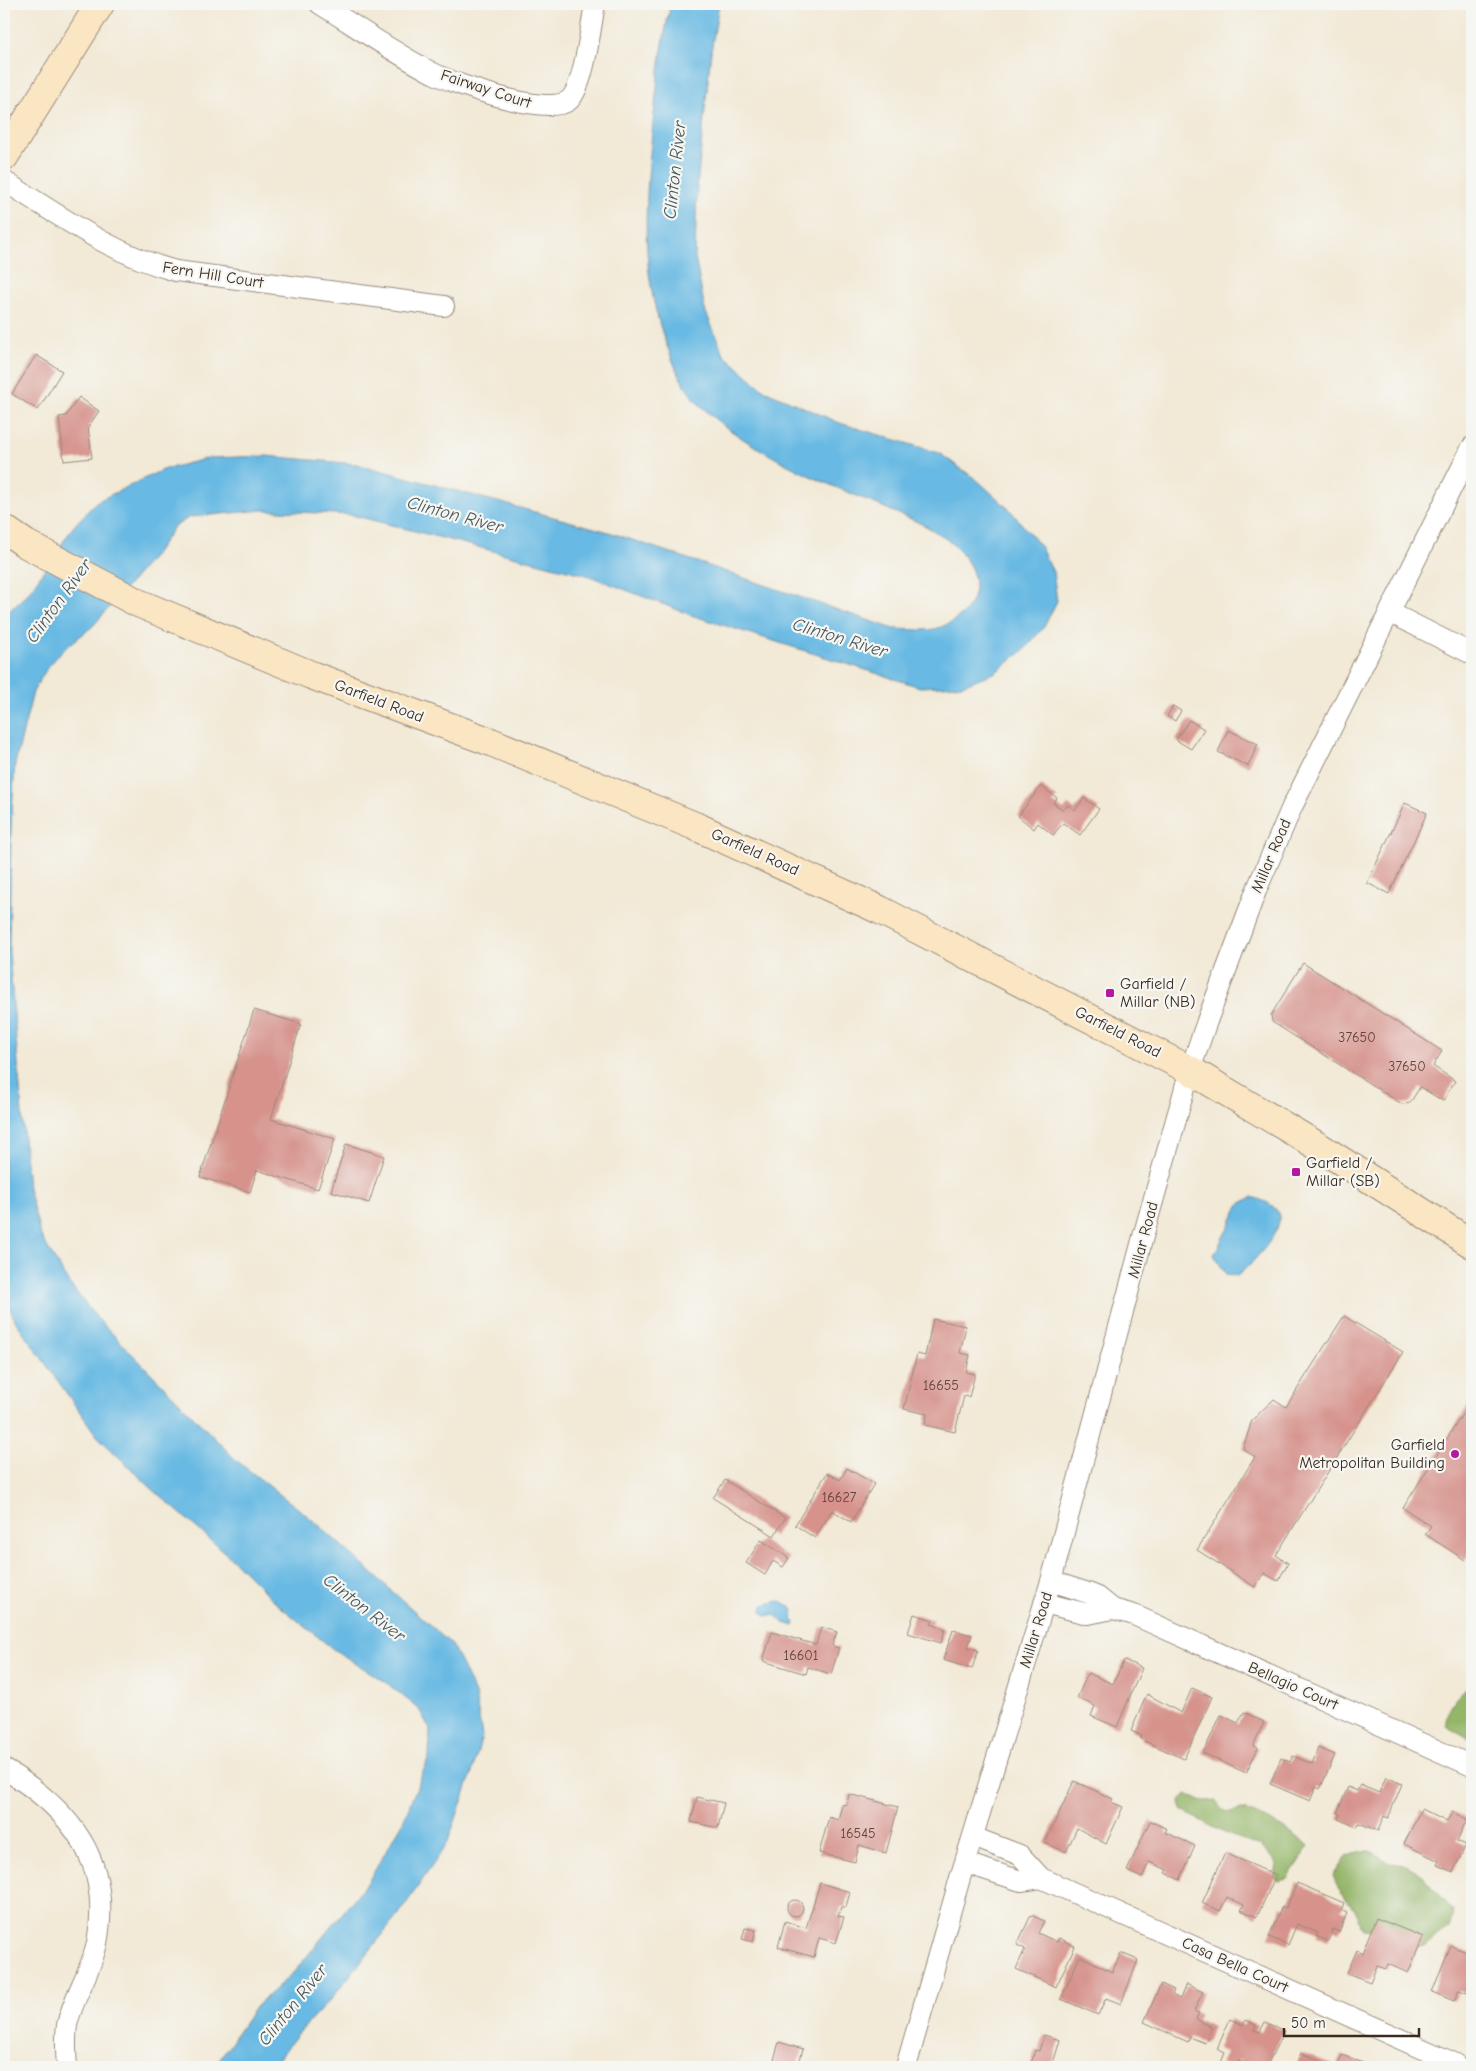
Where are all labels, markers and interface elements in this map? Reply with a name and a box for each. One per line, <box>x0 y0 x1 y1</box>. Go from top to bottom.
street label: Fairway Court <box>439 66 534 112</box>
water label: Clinton River <box>659 119 691 220</box>
street label: Fern Hill Court <box>161 258 265 292</box>
water label: Clinton River <box>405 492 506 538</box>
water label: Clinton River <box>22 554 97 647</box>
water label: Clinton River <box>790 614 891 663</box>
street label: Garfield Road <box>332 676 426 726</box>
street label: Millar Road <box>1247 816 1295 896</box>
street label: Garfield Road <box>708 825 802 879</box>
place label: Garfield / Millar (NB) <box>1120 975 1196 1011</box>
marker: Garfield / Millar (NB) <box>1104 987 1116 999</box>
street label: Garfield Road <box>1072 1003 1164 1061</box>
house number: 37650 <box>1338 1029 1376 1046</box>
house number: 37650 <box>1388 1058 1426 1075</box>
place label: Garfield / Millar (SB) <box>1306 1154 1380 1190</box>
marker: Garfield / Millar (SB) <box>1290 1166 1302 1178</box>
street label: Millar Road <box>1124 1200 1162 1280</box>
house number: 16655 <box>923 1377 959 1394</box>
place label: Garfield Metropolitan Building <box>1299 1436 1445 1472</box>
marker: Garfield Metropolitan Building <box>1449 1448 1461 1460</box>
house number: 16627 <box>822 1489 857 1506</box>
water label: Clinton River <box>319 1569 410 1647</box>
street label: Millar Road <box>1016 1590 1056 1670</box>
house number: 16601 <box>784 1647 818 1664</box>
street label: Bellagio Court <box>1245 1658 1341 1714</box>
house number: 16545 <box>840 1825 876 1842</box>
street label: Casa Bella Court <box>1179 1934 1291 1997</box>
water label: Clinton River <box>254 1960 333 2050</box>
scale bar <box>1284 2006 1418 2038</box>
text: 50 m <box>1291 2014 1326 2032</box>

